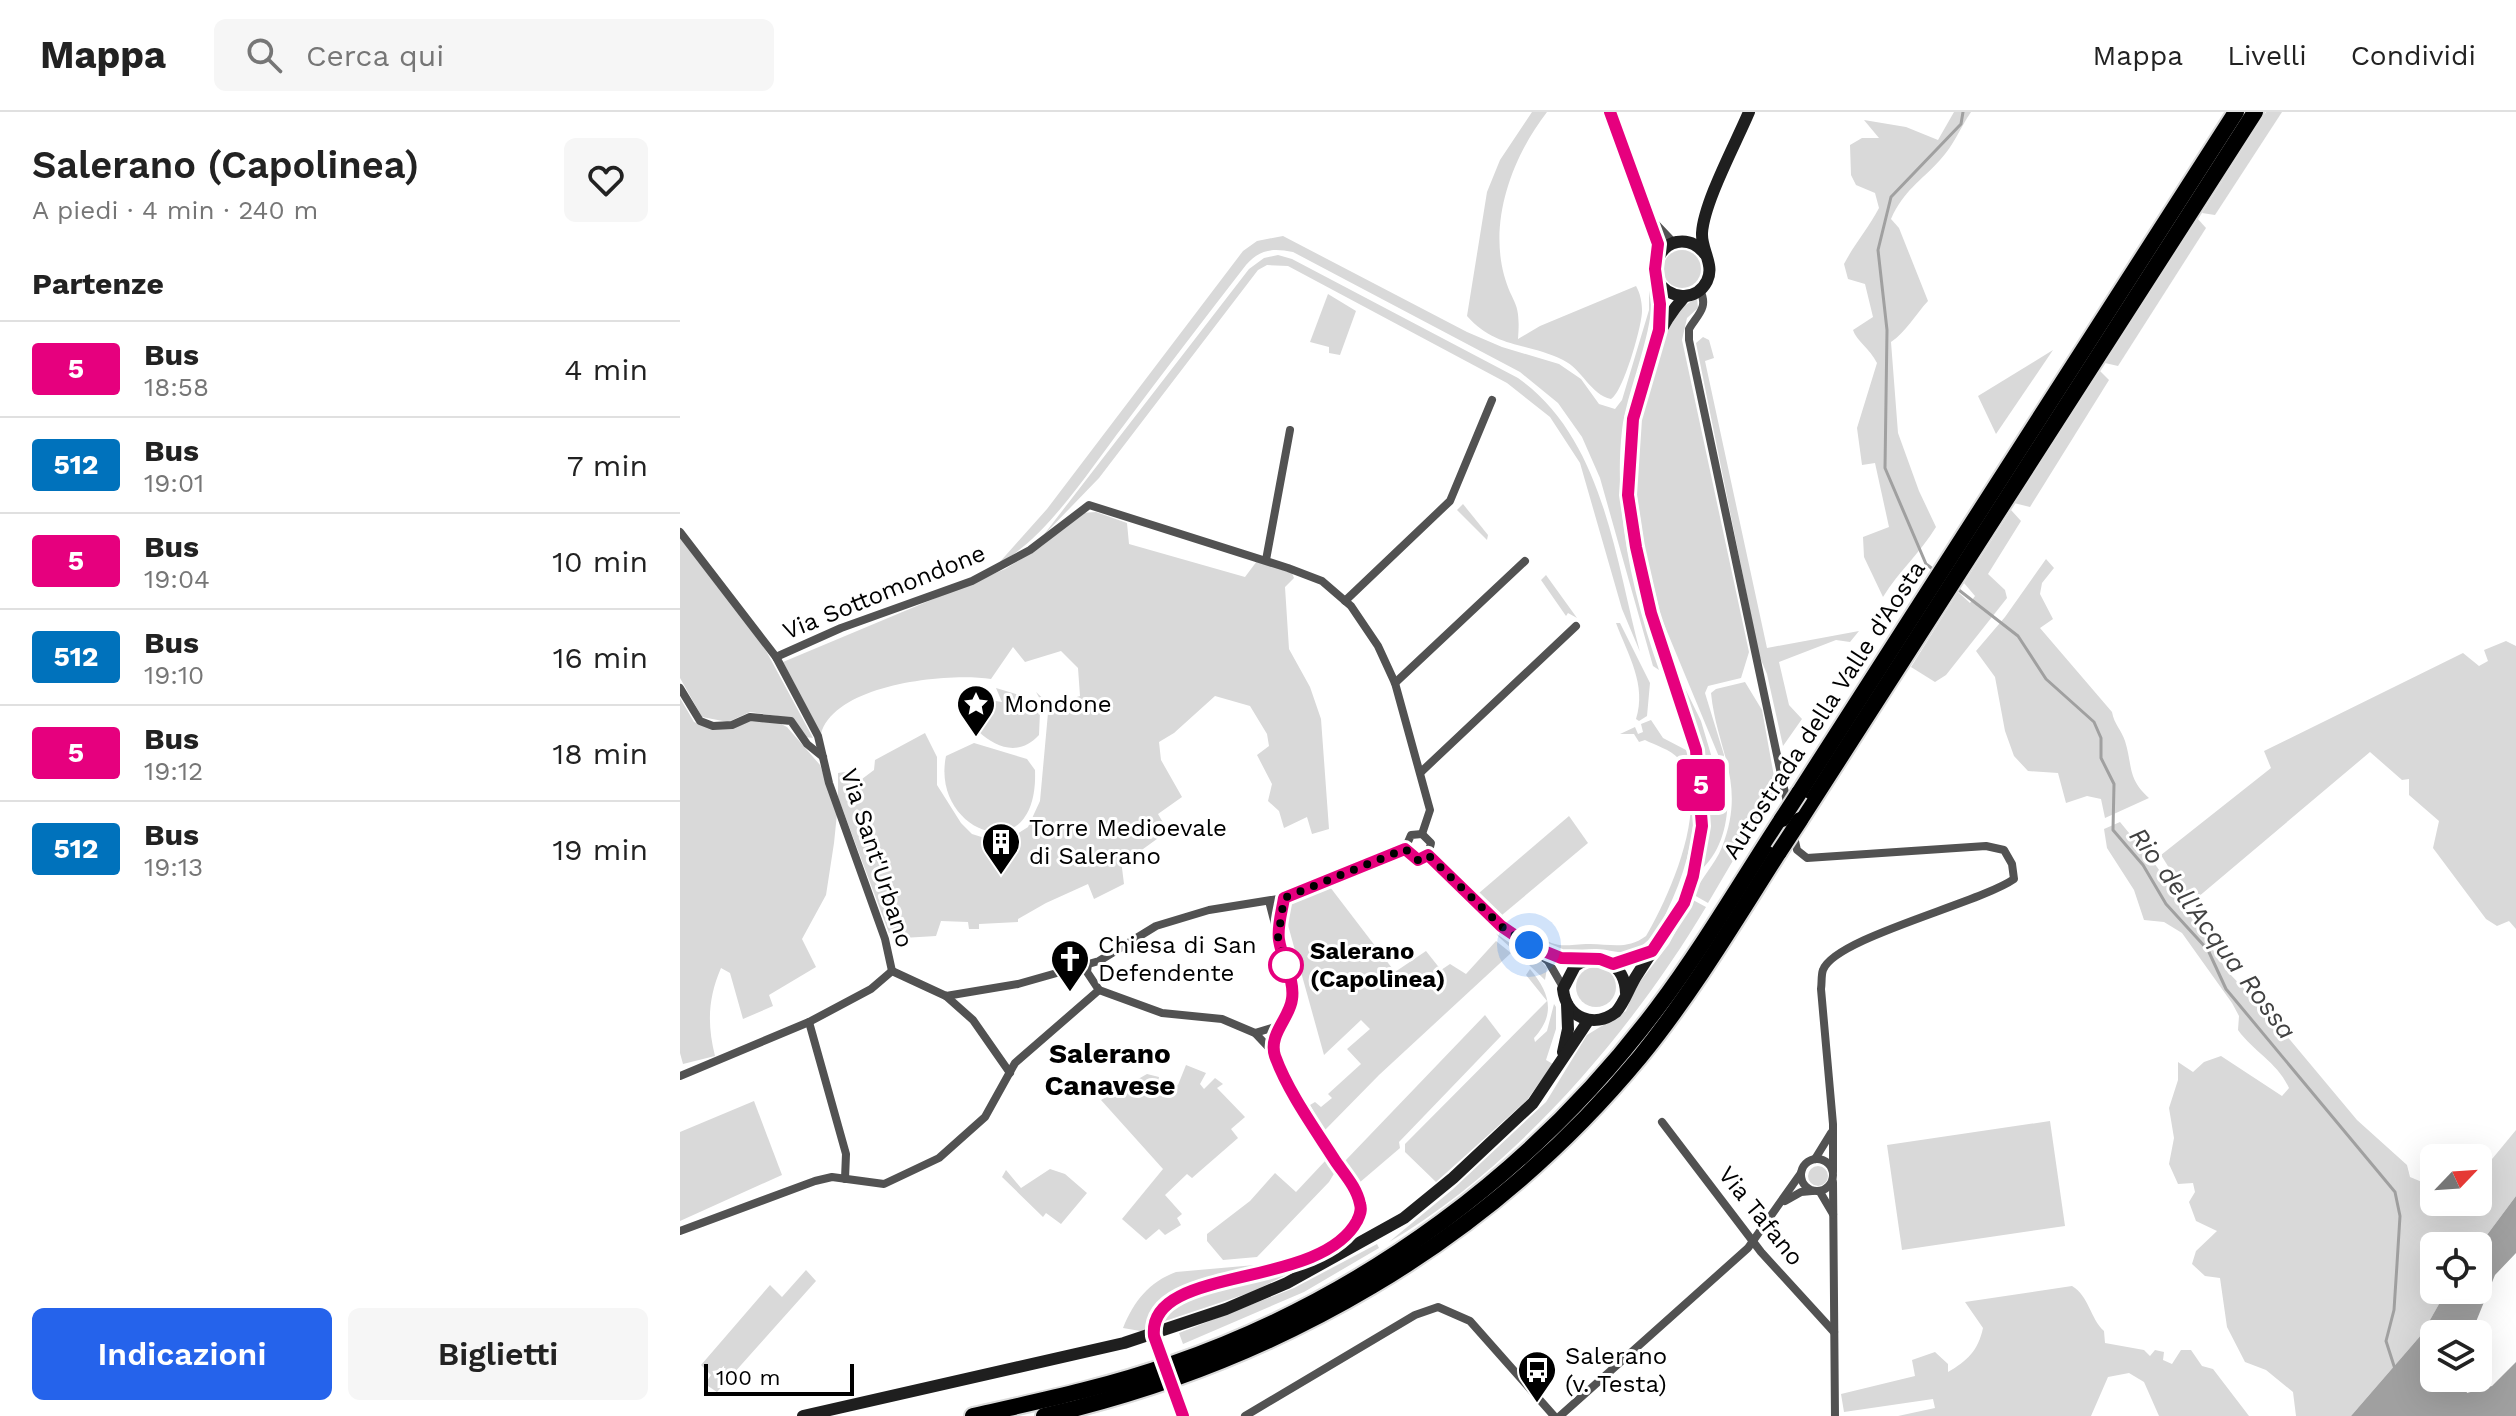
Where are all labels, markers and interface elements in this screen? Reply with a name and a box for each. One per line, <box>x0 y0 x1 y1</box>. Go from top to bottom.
search box <box>214 19 774 91</box>
text: Mappa <box>40 33 166 77</box>
icon: search <box>242 33 286 77</box>
text: Cerca qui <box>306 38 444 73</box>
text: Mappa <box>2093 39 2183 72</box>
text: Livelli <box>2227 39 2307 72</box>
text: Condividi <box>2351 39 2476 72</box>
button: heart <box>564 138 648 222</box>
text: Salerano (Capolinea) <box>32 143 419 187</box>
text: A piedi · 4 min · 240 m <box>32 195 318 225</box>
text: Partenze <box>32 266 164 301</box>
text: Bus <box>144 337 199 372</box>
text: 5 <box>68 352 84 385</box>
text: 4 min <box>564 352 648 387</box>
text: 18:58 <box>144 372 209 402</box>
text: Bus <box>144 433 199 468</box>
text: 512 <box>53 448 99 481</box>
text: 7 min <box>567 448 648 483</box>
text: 19:01 <box>144 468 204 498</box>
text: Bus <box>144 529 199 564</box>
street label: Via Sottomondone <box>779 539 989 645</box>
text: 5 <box>68 544 84 577</box>
text: 10 min <box>552 544 648 579</box>
street label: Autostrada della Valle d'Aosta <box>1717 556 1931 864</box>
text: 19:04 <box>144 564 210 594</box>
text: Bus <box>144 625 199 660</box>
text: 512 <box>53 640 99 673</box>
text: 16 min <box>553 640 648 675</box>
text: 19:10 <box>144 660 204 690</box>
place icon: Mondone <box>955 683 997 738</box>
place label: Mondone <box>1004 690 1112 718</box>
text: Bus <box>144 721 199 756</box>
text: 5 <box>68 736 84 769</box>
text: 18 min <box>552 736 648 771</box>
text: 19:12 <box>144 756 203 786</box>
line badge: 5 <box>1675 759 1727 811</box>
street label: Via Sant'Urbano <box>835 765 919 951</box>
text: 5 <box>1693 768 1709 801</box>
place label: Torre Medioevale di Salerano <box>1029 814 1227 870</box>
text: Bus <box>144 817 199 852</box>
building icon: Torre Medioevale di Salerano <box>980 821 1022 876</box>
water label: Rio dell'Acqua Rossa <box>2124 821 2302 1045</box>
text: 512 <box>53 832 99 865</box>
text: 19 min <box>552 832 648 867</box>
text: 19:13 <box>144 852 203 882</box>
your location <box>1509 925 1549 965</box>
place label: Chiesa di San Defendente <box>1098 931 1257 987</box>
place label: Salerano (Capolinea) <box>1310 937 1445 993</box>
church icon: Chiesa di San Defendente <box>1049 938 1091 993</box>
marker: Salerano (Capolinea) <box>1269 948 1303 982</box>
district label: Salerano Canavese <box>1045 1037 1175 1102</box>
north arrow <box>2420 1144 2492 1216</box>
map controls <box>2420 1144 2492 1392</box>
street label: Via Tafano <box>1712 1161 1810 1271</box>
button: locate <box>2420 1232 2492 1304</box>
button: Indicazioni <box>32 1308 332 1400</box>
button: Biglietti <box>348 1308 648 1400</box>
button: layers <box>2420 1320 2492 1392</box>
place label: Salerano (v. Testa) <box>1565 1342 1667 1398</box>
bus stop icon: Salerano (v. Testa) <box>1516 1349 1558 1404</box>
scale bar <box>704 1360 854 1396</box>
text: 100 m <box>716 1365 780 1390</box>

